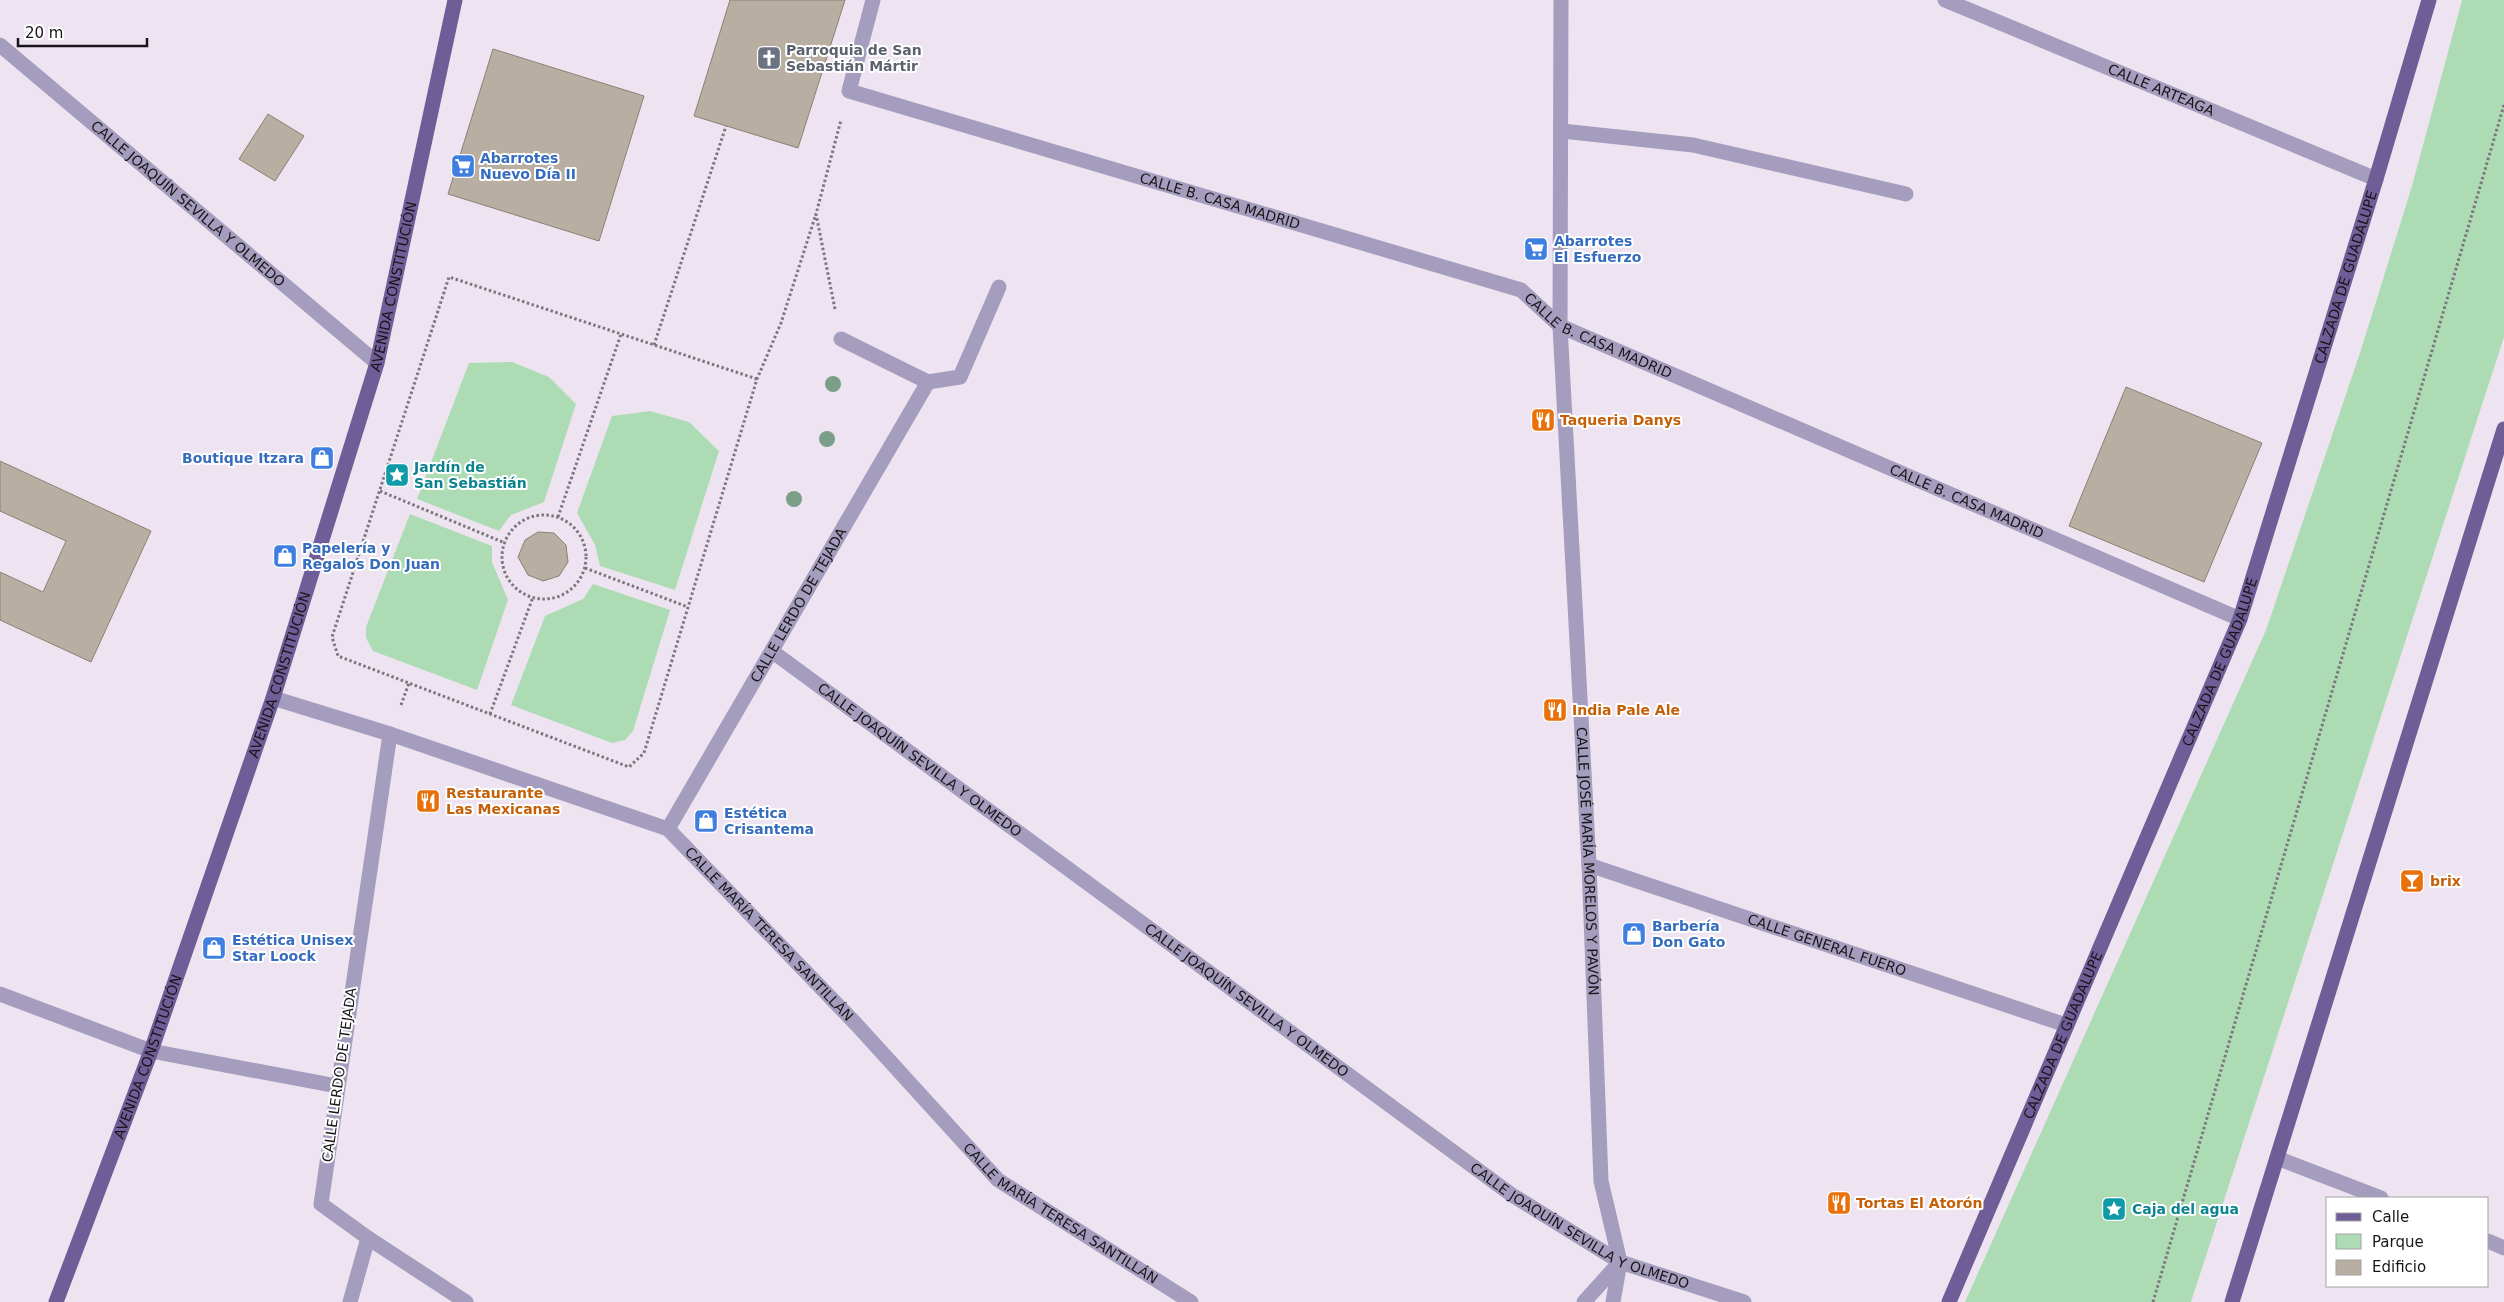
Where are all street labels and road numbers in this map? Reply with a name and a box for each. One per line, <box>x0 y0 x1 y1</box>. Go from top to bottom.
street label: CALLE ARTEAGA <box>2105 61 2217 119</box>
street label: CALLE JOAQUÍN SEVILLA Y OLMEDO <box>88 117 288 290</box>
street label: CALLE B. CASA MADRID <box>1138 170 1302 232</box>
street label: CALZADA DE GUADALUPE <box>2311 189 2380 366</box>
street label: AVENIDA CONSTITUCIÓN <box>367 200 420 373</box>
street label: CALLE B. CASA MADRID <box>1521 289 1674 381</box>
street label: CALLE B. CASA MADRID <box>1887 461 2046 542</box>
street label: CALLE LERDO DE TEJADA <box>747 525 850 685</box>
street label: CALZADA DE GUADALUPE <box>2179 576 2260 749</box>
street label: AVENIDA CONSTITUCIÓN <box>245 590 314 760</box>
street label: CALLE JOAQUÍN SEVILLA Y OLMEDO <box>815 680 1025 840</box>
street label: CALLE JOSÉ MARÍA MORELOS Y PAVÓN <box>1574 727 1603 996</box>
street label: CALLE MARÍA TERESA SANTILLÁN <box>682 844 857 1024</box>
street label: CALLE GENERAL FUERO <box>1746 911 1908 979</box>
street label: CALLE JOAQUÍN SEVILLA Y OLMEDO <box>1142 920 1352 1080</box>
street label: CALZADA DE GUADALUPE <box>2020 949 2105 1121</box>
street label: AVENIDA CONSTITUCIÓN <box>111 972 185 1141</box>
street label: CALLE LERDO DE TEJADA <box>319 986 359 1163</box>
street label: CALLE MARÍA TERESA SANTILLÁN <box>960 1139 1161 1287</box>
street label: CALLE JOAQUÍN SEVILLA Y OLMEDO <box>1467 1159 1691 1292</box>

